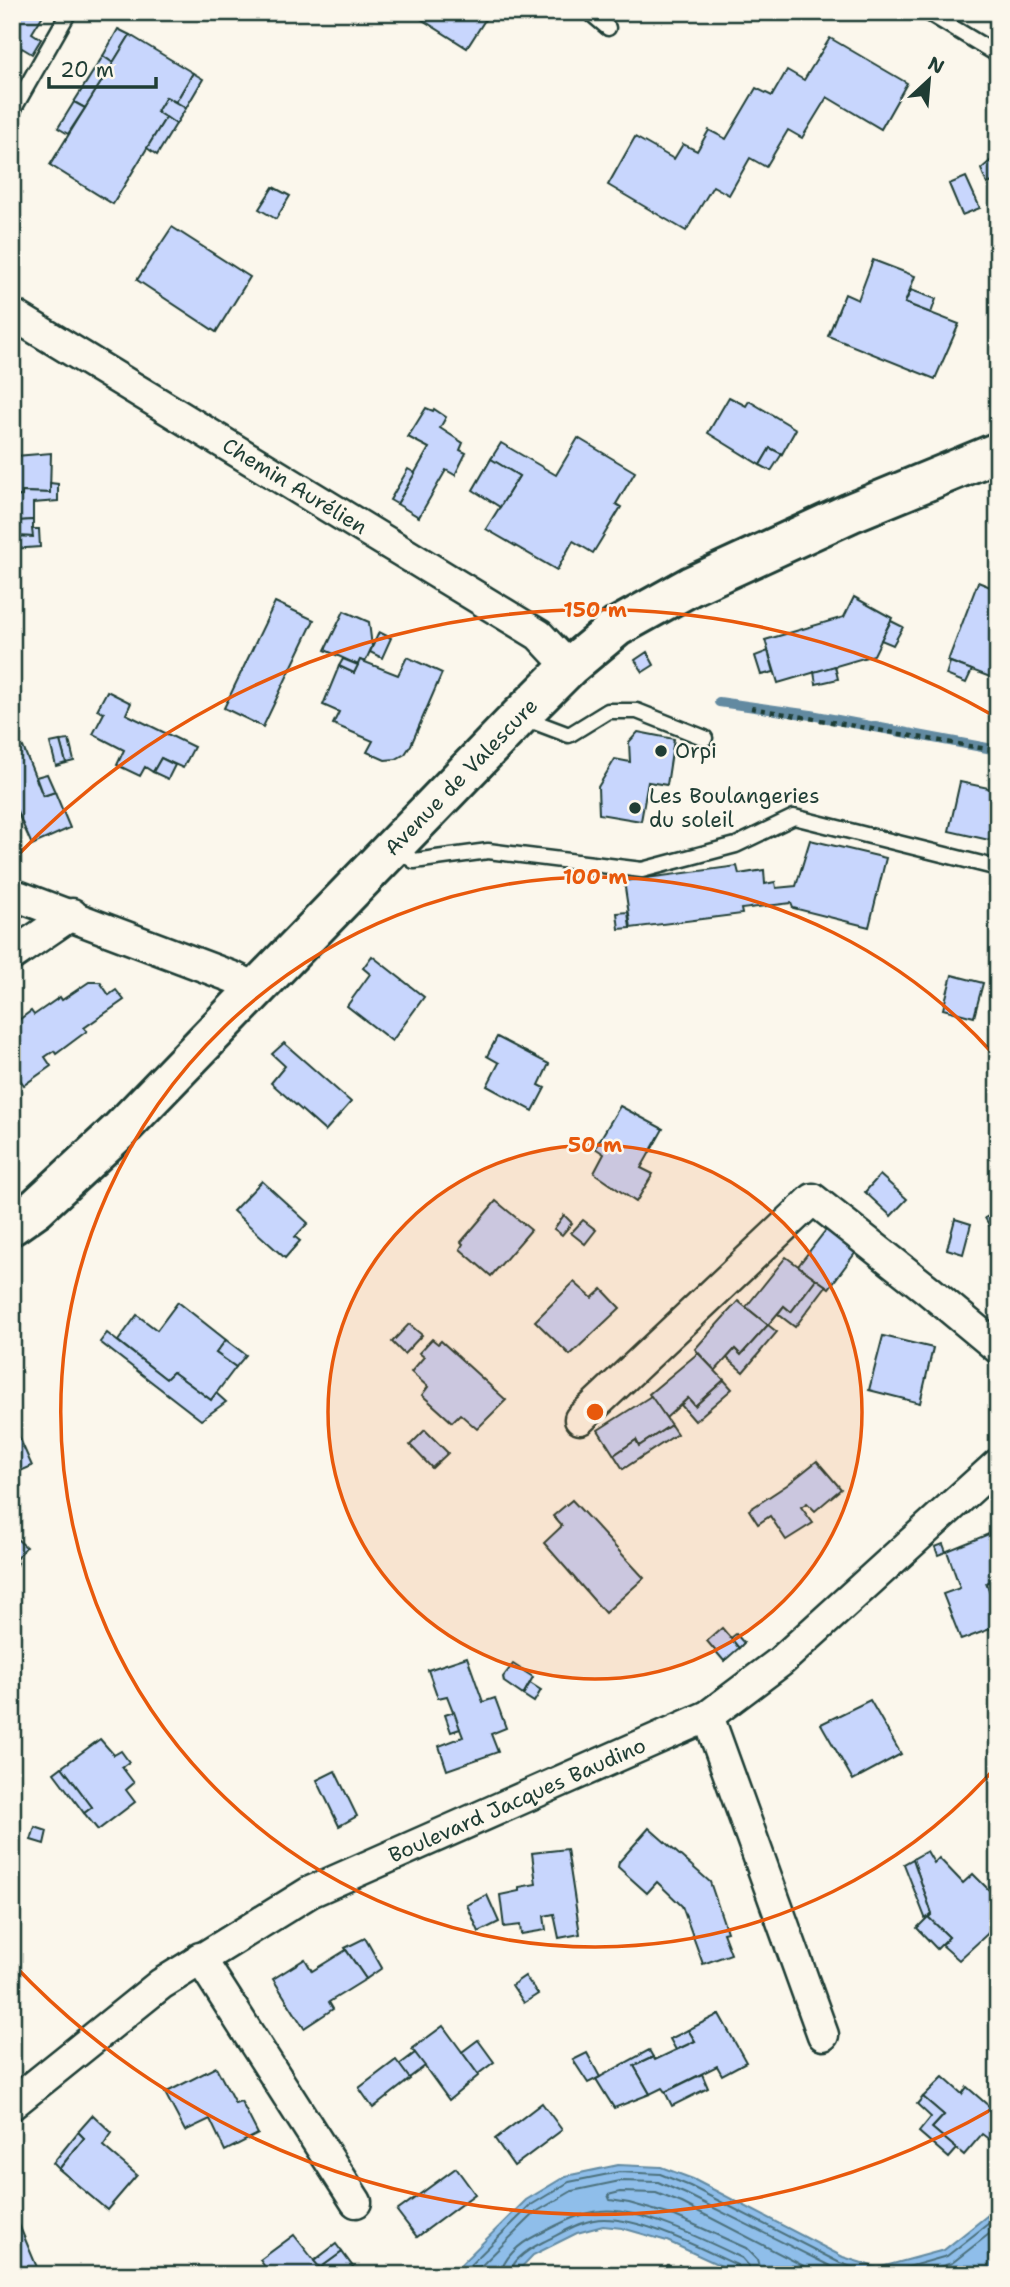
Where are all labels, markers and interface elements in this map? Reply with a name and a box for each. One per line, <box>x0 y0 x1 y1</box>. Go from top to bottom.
scale bar <box>49 46 156 90</box>
north arrow <box>894 46 964 116</box>
text: N <box>924 51 948 80</box>
text: 20 m <box>60 56 114 84</box>
street label: Chemin Aurélien <box>217 431 372 541</box>
text: 150 m <box>563 596 627 624</box>
street label: Avenue de Valescure <box>378 692 544 862</box>
place label: Orpi <box>675 737 717 765</box>
marker: Orpi <box>653 743 669 759</box>
place label: Les Boulangeries du soleil <box>649 782 820 834</box>
marker: Les Boulangeries du soleil <box>627 800 643 816</box>
text: 100 m <box>563 863 627 891</box>
text: 50 m <box>568 1131 622 1159</box>
centre of rings <box>583 1400 607 1424</box>
street label: Boulevard Jacques Baudino <box>384 1731 650 1870</box>

